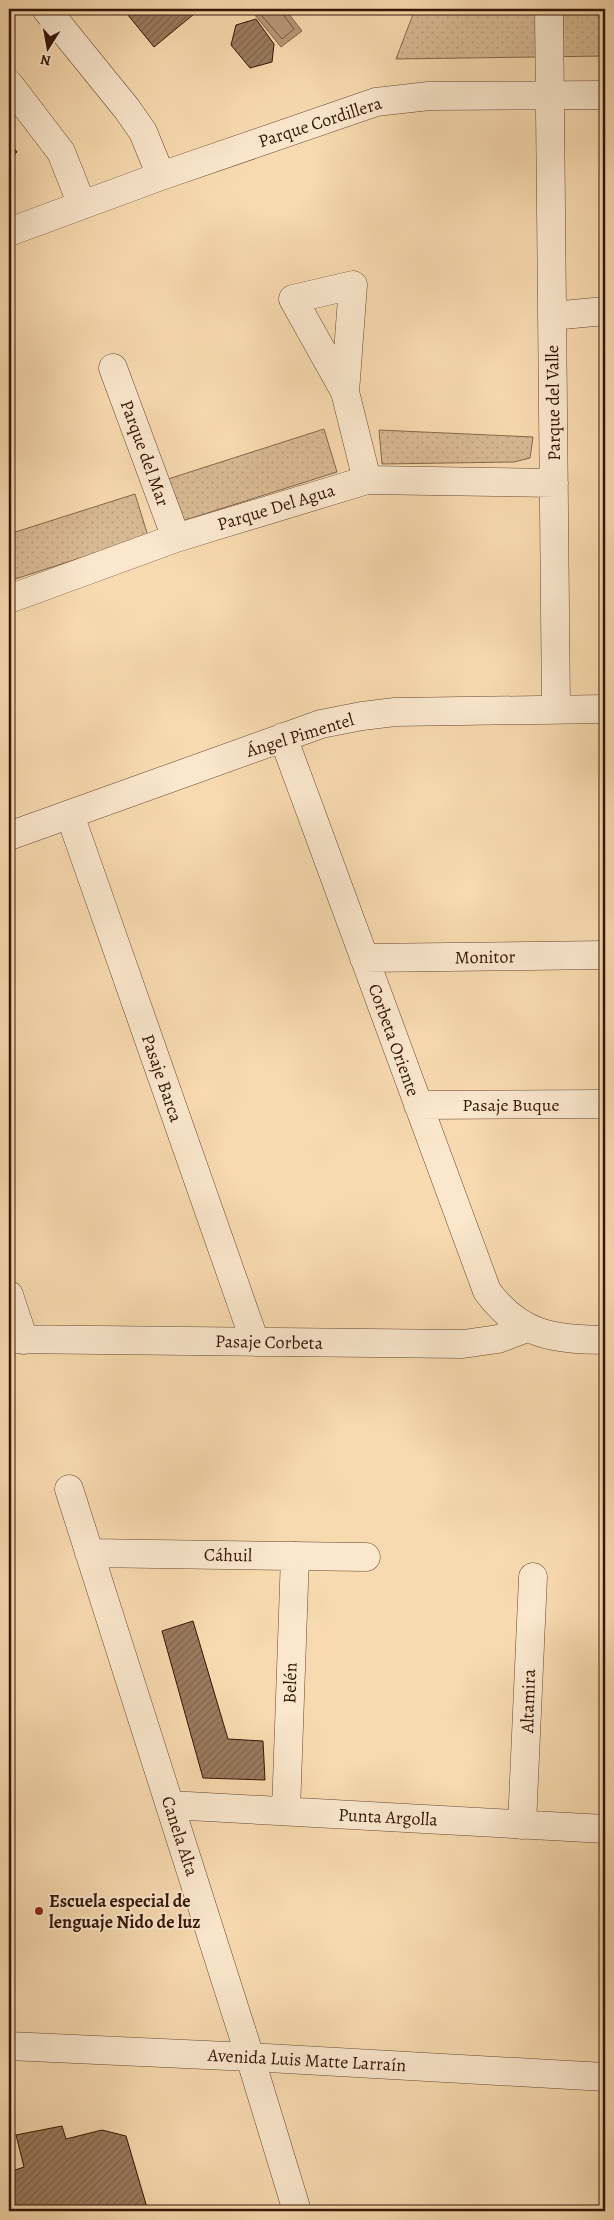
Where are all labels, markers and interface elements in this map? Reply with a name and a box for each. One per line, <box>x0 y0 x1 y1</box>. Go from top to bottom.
north arrow <box>22 22 72 72</box>
text: N <box>39 50 52 71</box>
street label: Parque Cordillera <box>255 91 385 153</box>
street label: Parque del Valle <box>540 345 566 461</box>
street label: Parque del Mar <box>115 397 175 510</box>
street label: Parque Del Agua <box>214 478 338 536</box>
street label: Ángel Pimentel <box>242 707 357 763</box>
street label: Monitor <box>454 944 516 970</box>
street label: Corbeta Oriente <box>363 980 425 1100</box>
street label: Pasaje Barca <box>136 1031 188 1126</box>
street label: Pasaje Buque <box>462 1093 560 1117</box>
street label: Pasaje Corbeta <box>215 1329 324 1355</box>
street label: Cáhuil <box>204 1543 253 1567</box>
street label: Belén <box>277 1662 303 1704</box>
street label: Altamira <box>515 1668 541 1734</box>
street label: Canela Alta <box>156 1793 204 1880</box>
street label: Punta Argolla <box>338 1802 439 1832</box>
place label: Escuela especial de lenguaje Nido de luz <box>49 1889 201 1934</box>
marker: Escuela especial de lenguaje Nido de luz <box>33 1905 45 1917</box>
street label: Avenida Luis Matte Larraín <box>206 2043 407 2077</box>

